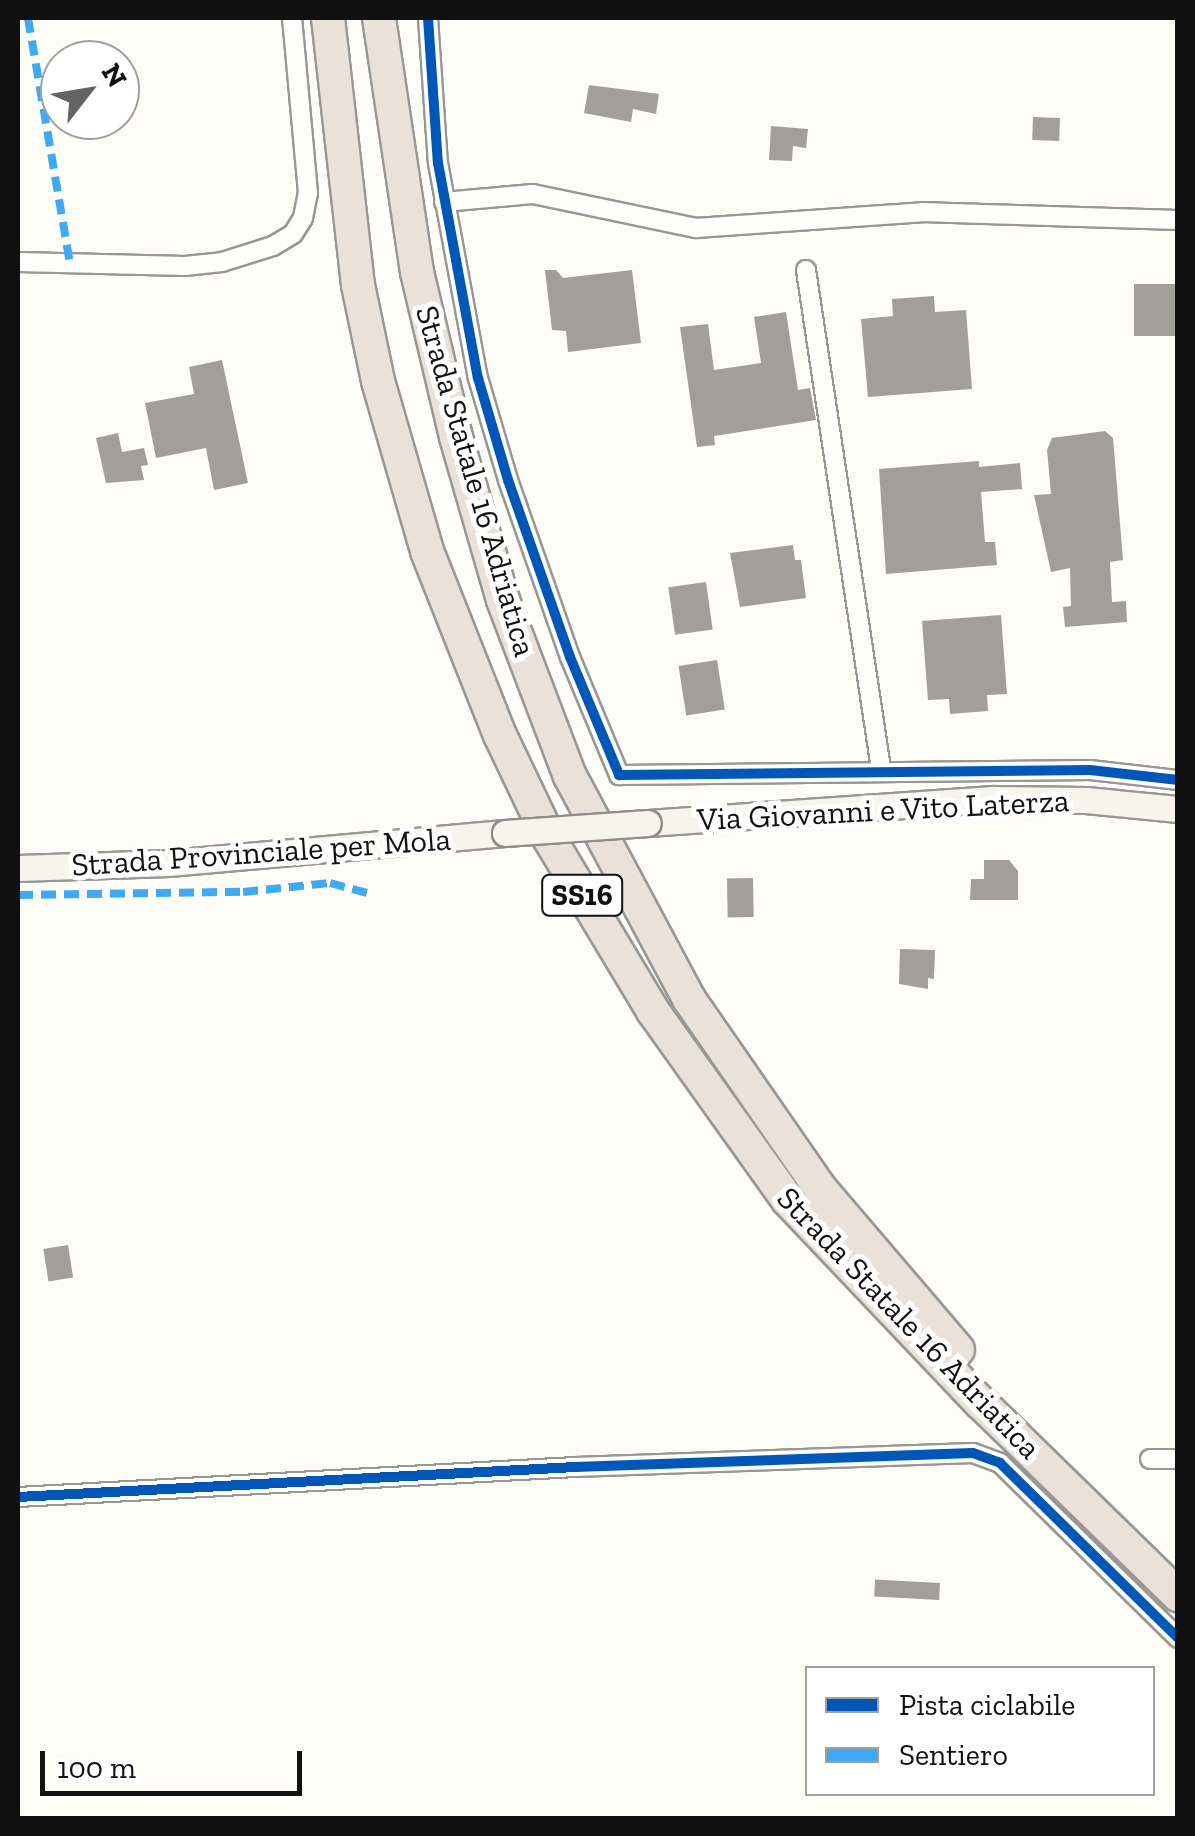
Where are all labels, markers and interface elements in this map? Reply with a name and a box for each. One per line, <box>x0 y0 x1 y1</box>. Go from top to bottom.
north arrow <box>40 40 140 140</box>
text: N <box>95 58 134 93</box>
street label: Strada Statale 16 Adriatica <box>407 301 545 661</box>
street label: Via Giovanni e Vito Laterza <box>695 781 1071 839</box>
street label: Strada Provinciale per Mola <box>70 820 452 884</box>
road number: SS16 <box>540 870 624 920</box>
street label: Strada Statale 16 Adriatica <box>769 1179 1049 1467</box>
legend <box>805 1666 1155 1796</box>
text: Pista ciclabile <box>899 1687 1075 1723</box>
scale bar <box>45 1731 308 1793</box>
text: Sentiero <box>899 1737 1008 1773</box>
text: 100 m <box>57 1750 136 1786</box>

